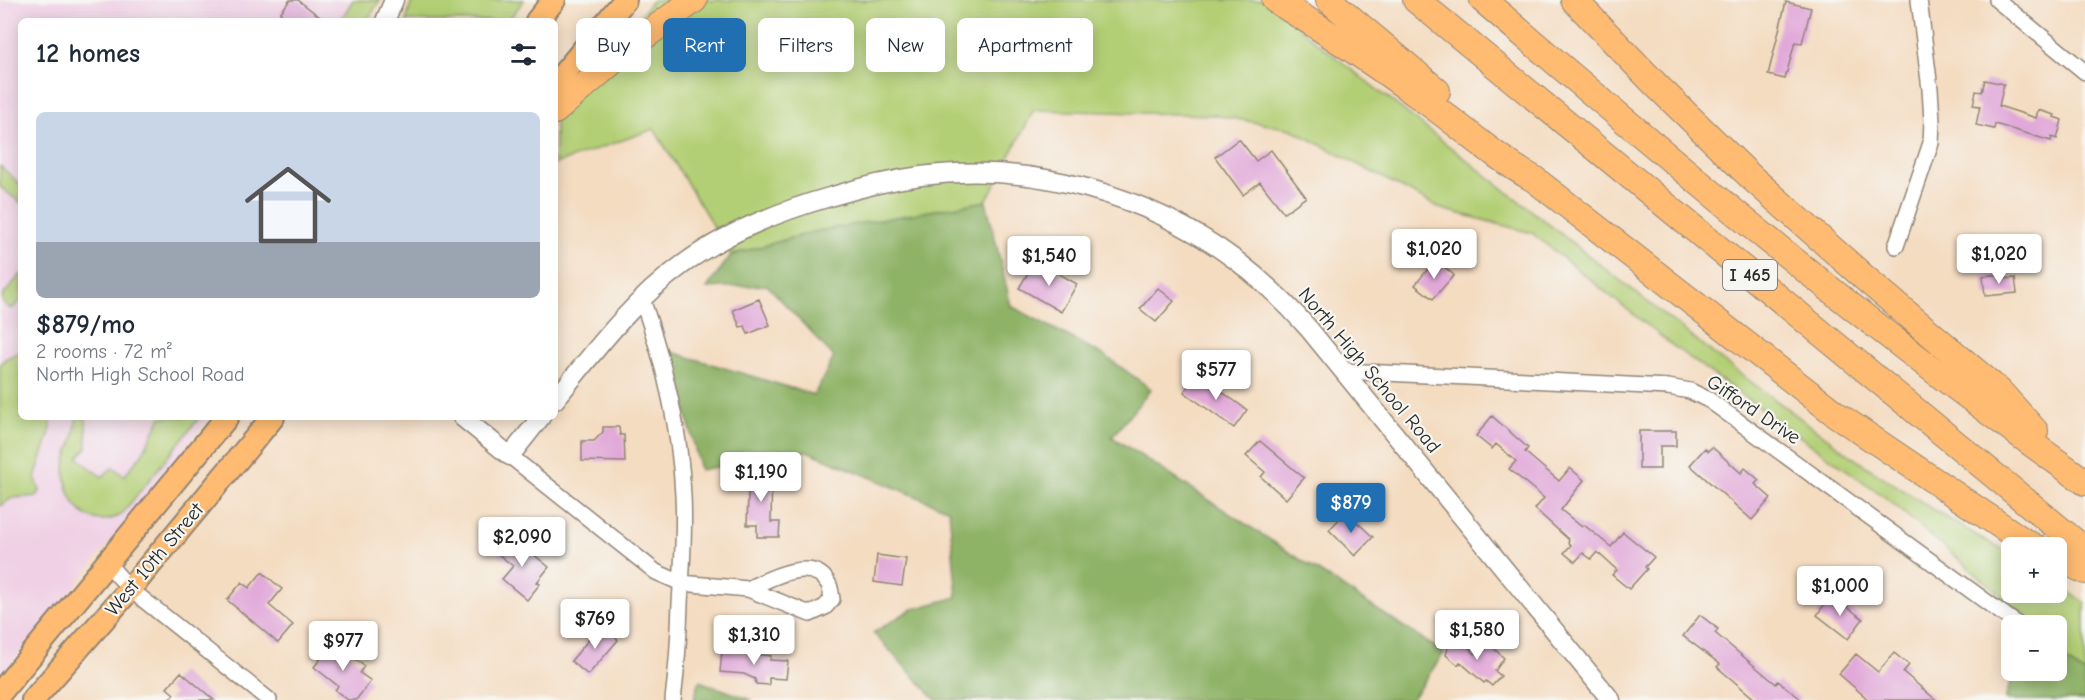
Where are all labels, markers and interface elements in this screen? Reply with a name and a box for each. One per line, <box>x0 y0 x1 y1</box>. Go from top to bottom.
chip: Buy <box>576 18 651 72</box>
chip: Rent <box>663 18 746 72</box>
chip: Filters <box>758 18 854 72</box>
chip: New <box>866 18 945 72</box>
chip: Apartment <box>957 18 1093 72</box>
icon: filters <box>507 38 540 71</box>
text: 12 homes <box>36 39 140 69</box>
icon: home <box>234 151 342 259</box>
pin: $1,020 <box>1385 229 1483 280</box>
pin: $1,020 <box>1950 234 2048 285</box>
pin: $1,540 <box>1000 236 1098 287</box>
text: $1,020 <box>1406 237 1462 260</box>
text: $1,020 <box>1971 242 2027 265</box>
text: $1,540 <box>1021 244 1077 267</box>
road number: I 465 <box>1723 260 1777 290</box>
street label: North High School Road <box>1294 283 1445 458</box>
text: $879/mo <box>36 310 135 340</box>
text: 2 rooms · 72 m² <box>36 340 172 363</box>
pin: $577 <box>1180 350 1252 401</box>
text: $577 <box>1196 358 1236 381</box>
text: North High School Road <box>36 363 245 386</box>
street label: Gifford Drive <box>1703 370 1805 449</box>
pin: $1,190 <box>712 452 810 503</box>
text: $1,190 <box>734 460 788 483</box>
pin: $879 <box>1315 483 1387 534</box>
text: $879 <box>1330 491 1372 514</box>
street label: West 10th Street <box>101 497 209 620</box>
pin: $2,090 <box>473 517 571 568</box>
text: $2,090 <box>492 525 552 548</box>
map controls <box>2001 537 2067 681</box>
button: + <box>2001 537 2067 603</box>
pin: $1,000 <box>1791 566 1889 617</box>
text: $1,000 <box>1811 574 1869 597</box>
pin: $769 <box>559 599 631 650</box>
text: $769 <box>574 607 616 630</box>
pin: $1,580 <box>1428 610 1526 661</box>
pin: $1,310 <box>705 615 803 666</box>
button: − <box>2001 615 2067 681</box>
text: $1,580 <box>1449 618 1505 641</box>
pin: $977 <box>307 621 379 672</box>
text: $1,310 <box>728 623 780 646</box>
text: $977 <box>323 629 363 652</box>

